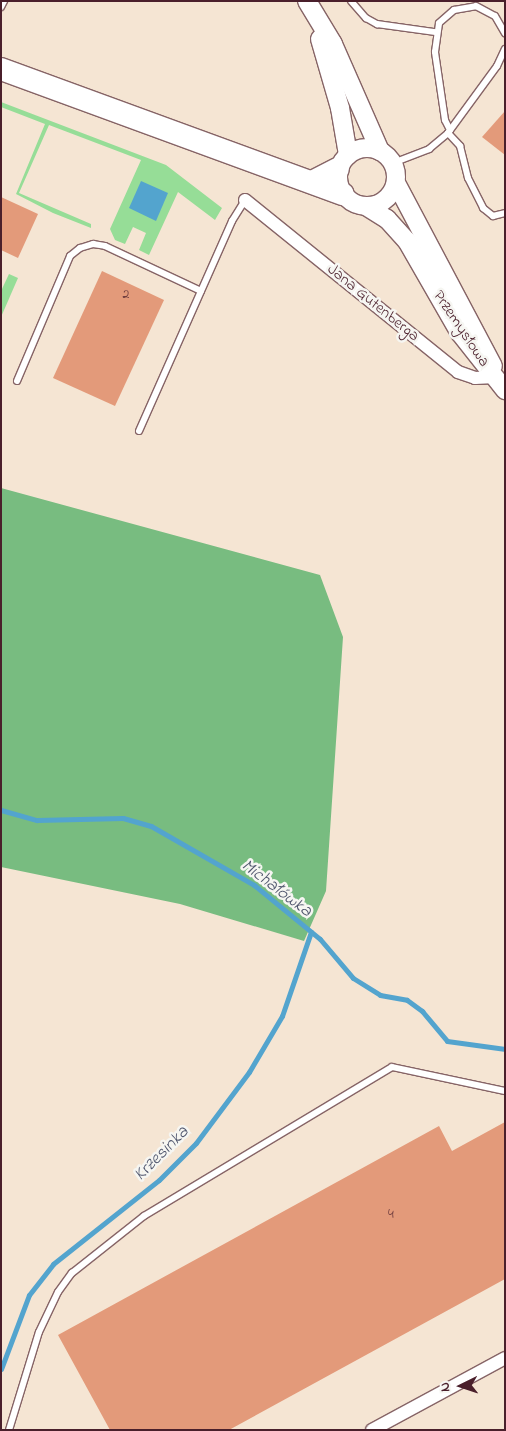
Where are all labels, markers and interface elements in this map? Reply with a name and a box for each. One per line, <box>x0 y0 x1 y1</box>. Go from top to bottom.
street label: Jana Gutenberga <box>323 260 423 346</box>
house number: 2 <box>123 287 129 303</box>
street label: Przemysłowa <box>429 287 493 371</box>
water label: Michałówka <box>236 855 316 923</box>
water label: Krzesinka <box>130 1122 194 1186</box>
house number: 4 <box>388 1207 394 1223</box>
north arrow <box>436 1361 486 1411</box>
text: N <box>435 1382 456 1393</box>

